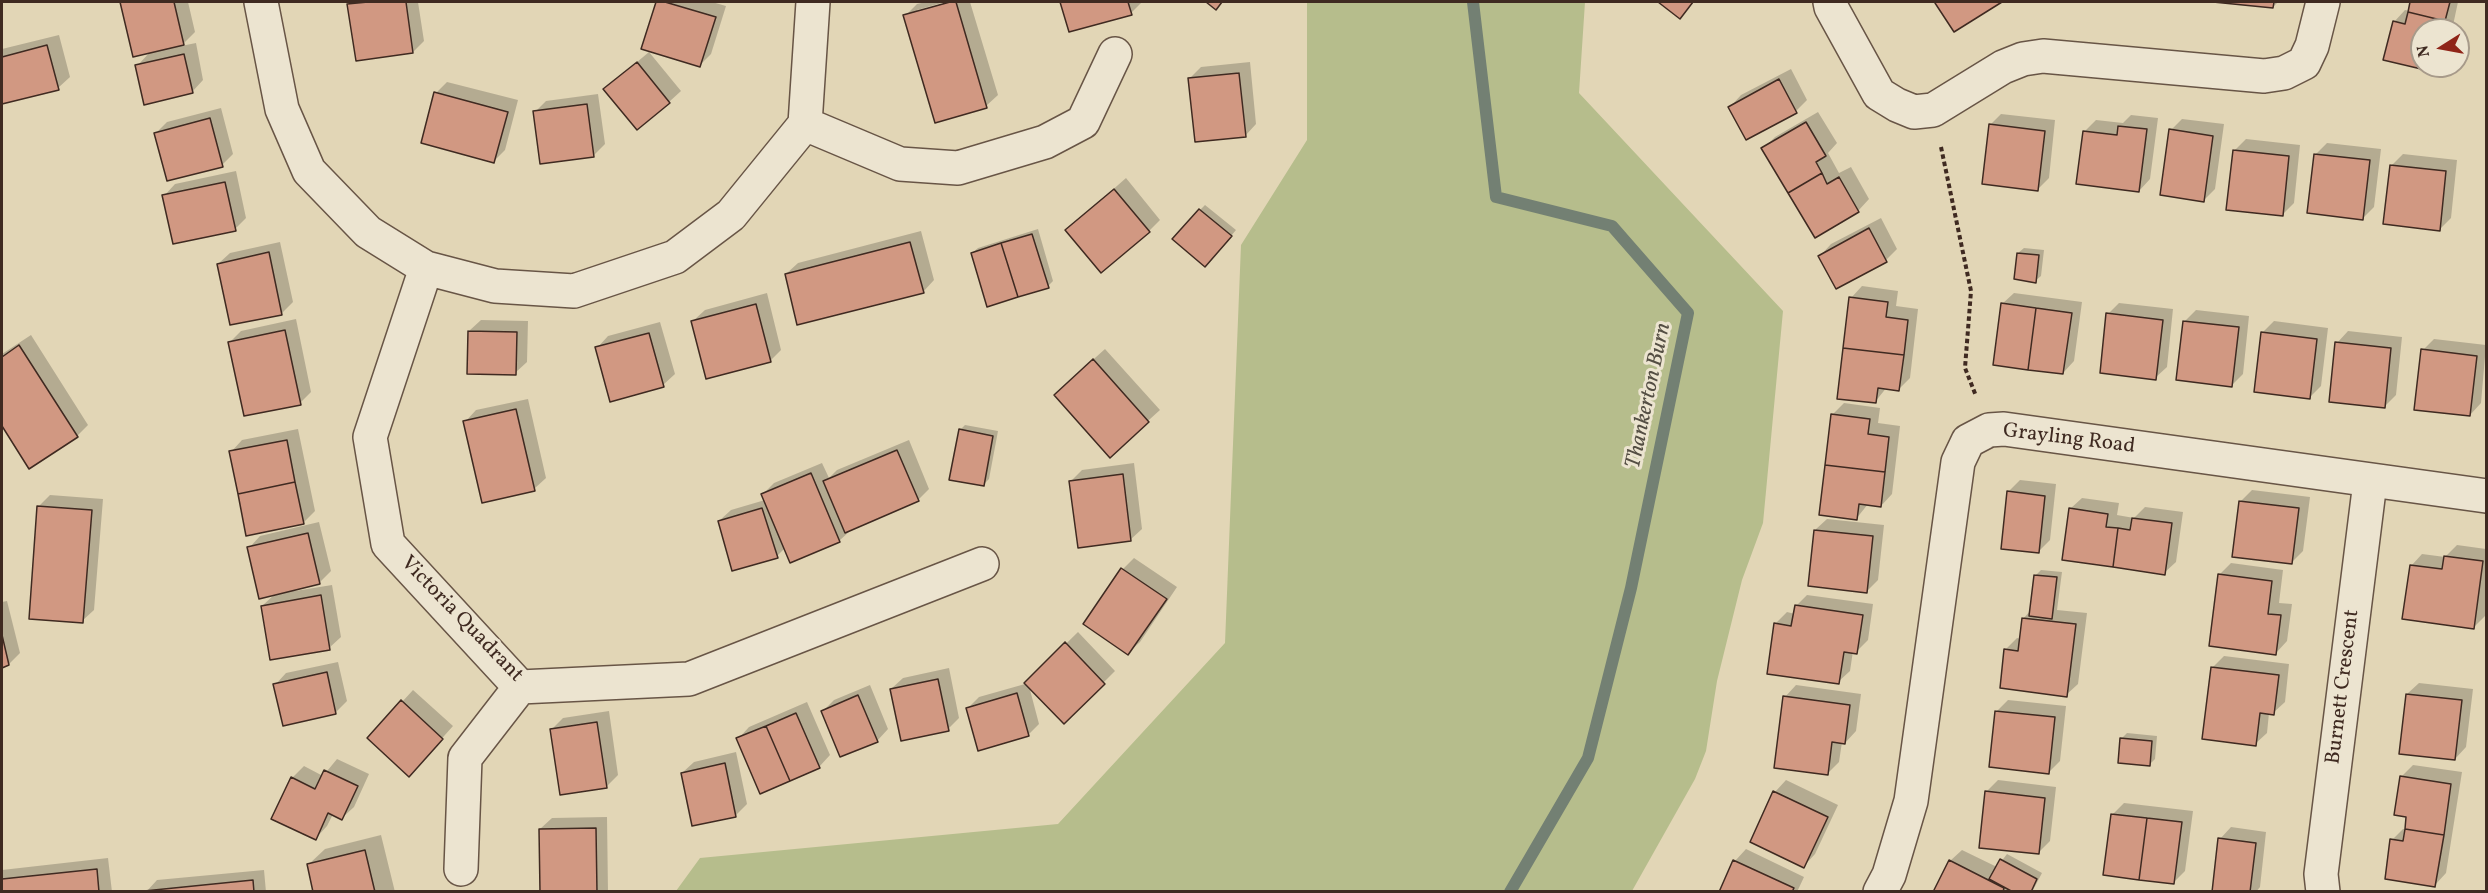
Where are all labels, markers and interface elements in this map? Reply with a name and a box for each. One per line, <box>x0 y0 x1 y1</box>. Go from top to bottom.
north arrow <box>2410 18 2470 78</box>
text: N <box>2412 43 2436 59</box>
water label: Thankerton Burn <box>1622 321 1678 471</box>
street label: Grayling Road <box>2002 419 2136 461</box>
street label: Victoria Quadrant <box>394 552 528 688</box>
street label: Burnett Crescent <box>2322 608 2366 766</box>

